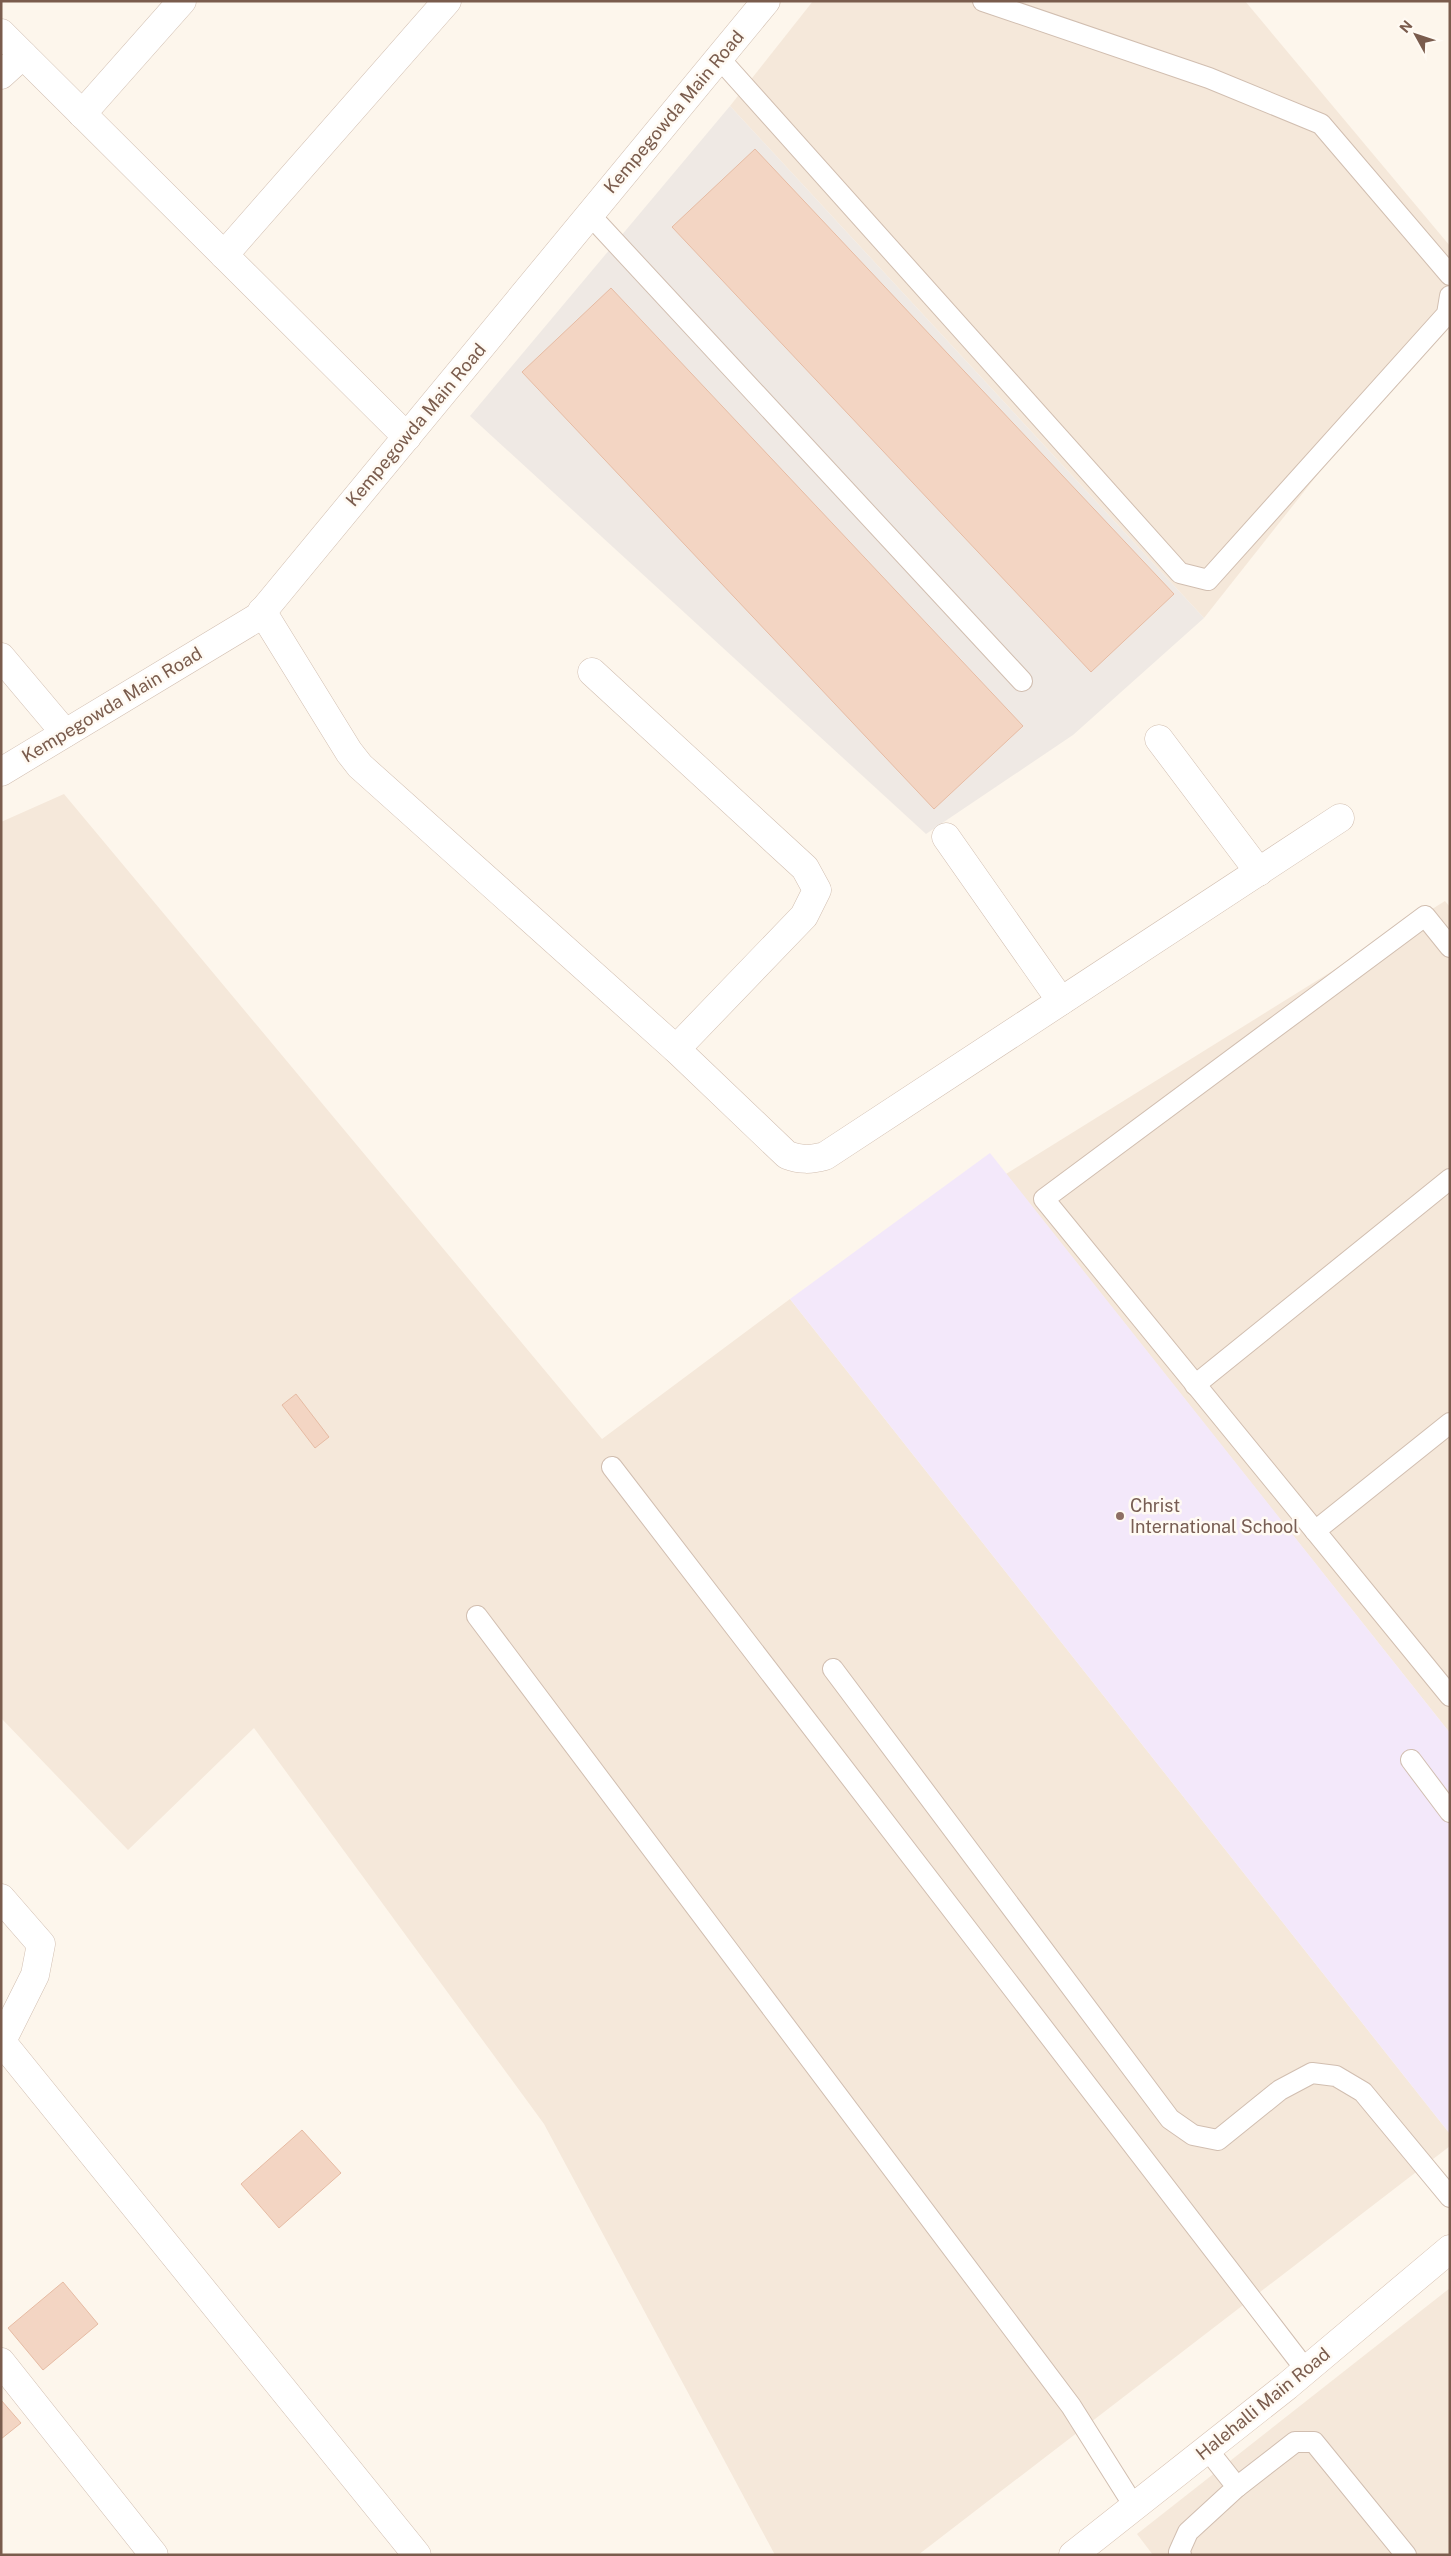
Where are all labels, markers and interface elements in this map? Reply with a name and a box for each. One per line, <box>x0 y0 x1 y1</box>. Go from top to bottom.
north arrow <box>1391 10 1441 60</box>
text: N <box>1396 17 1416 36</box>
street label: Kempegowda Main Road <box>599 26 748 197</box>
street label: Kempegowda Main Road <box>341 339 490 510</box>
street label: Kempegowda Main Road <box>18 643 205 767</box>
place label: Christ International School <box>1130 1495 1299 1537</box>
marker: Christ International School <box>1114 1510 1126 1522</box>
street label: Halehalli Main Road <box>1191 2343 1334 2464</box>

